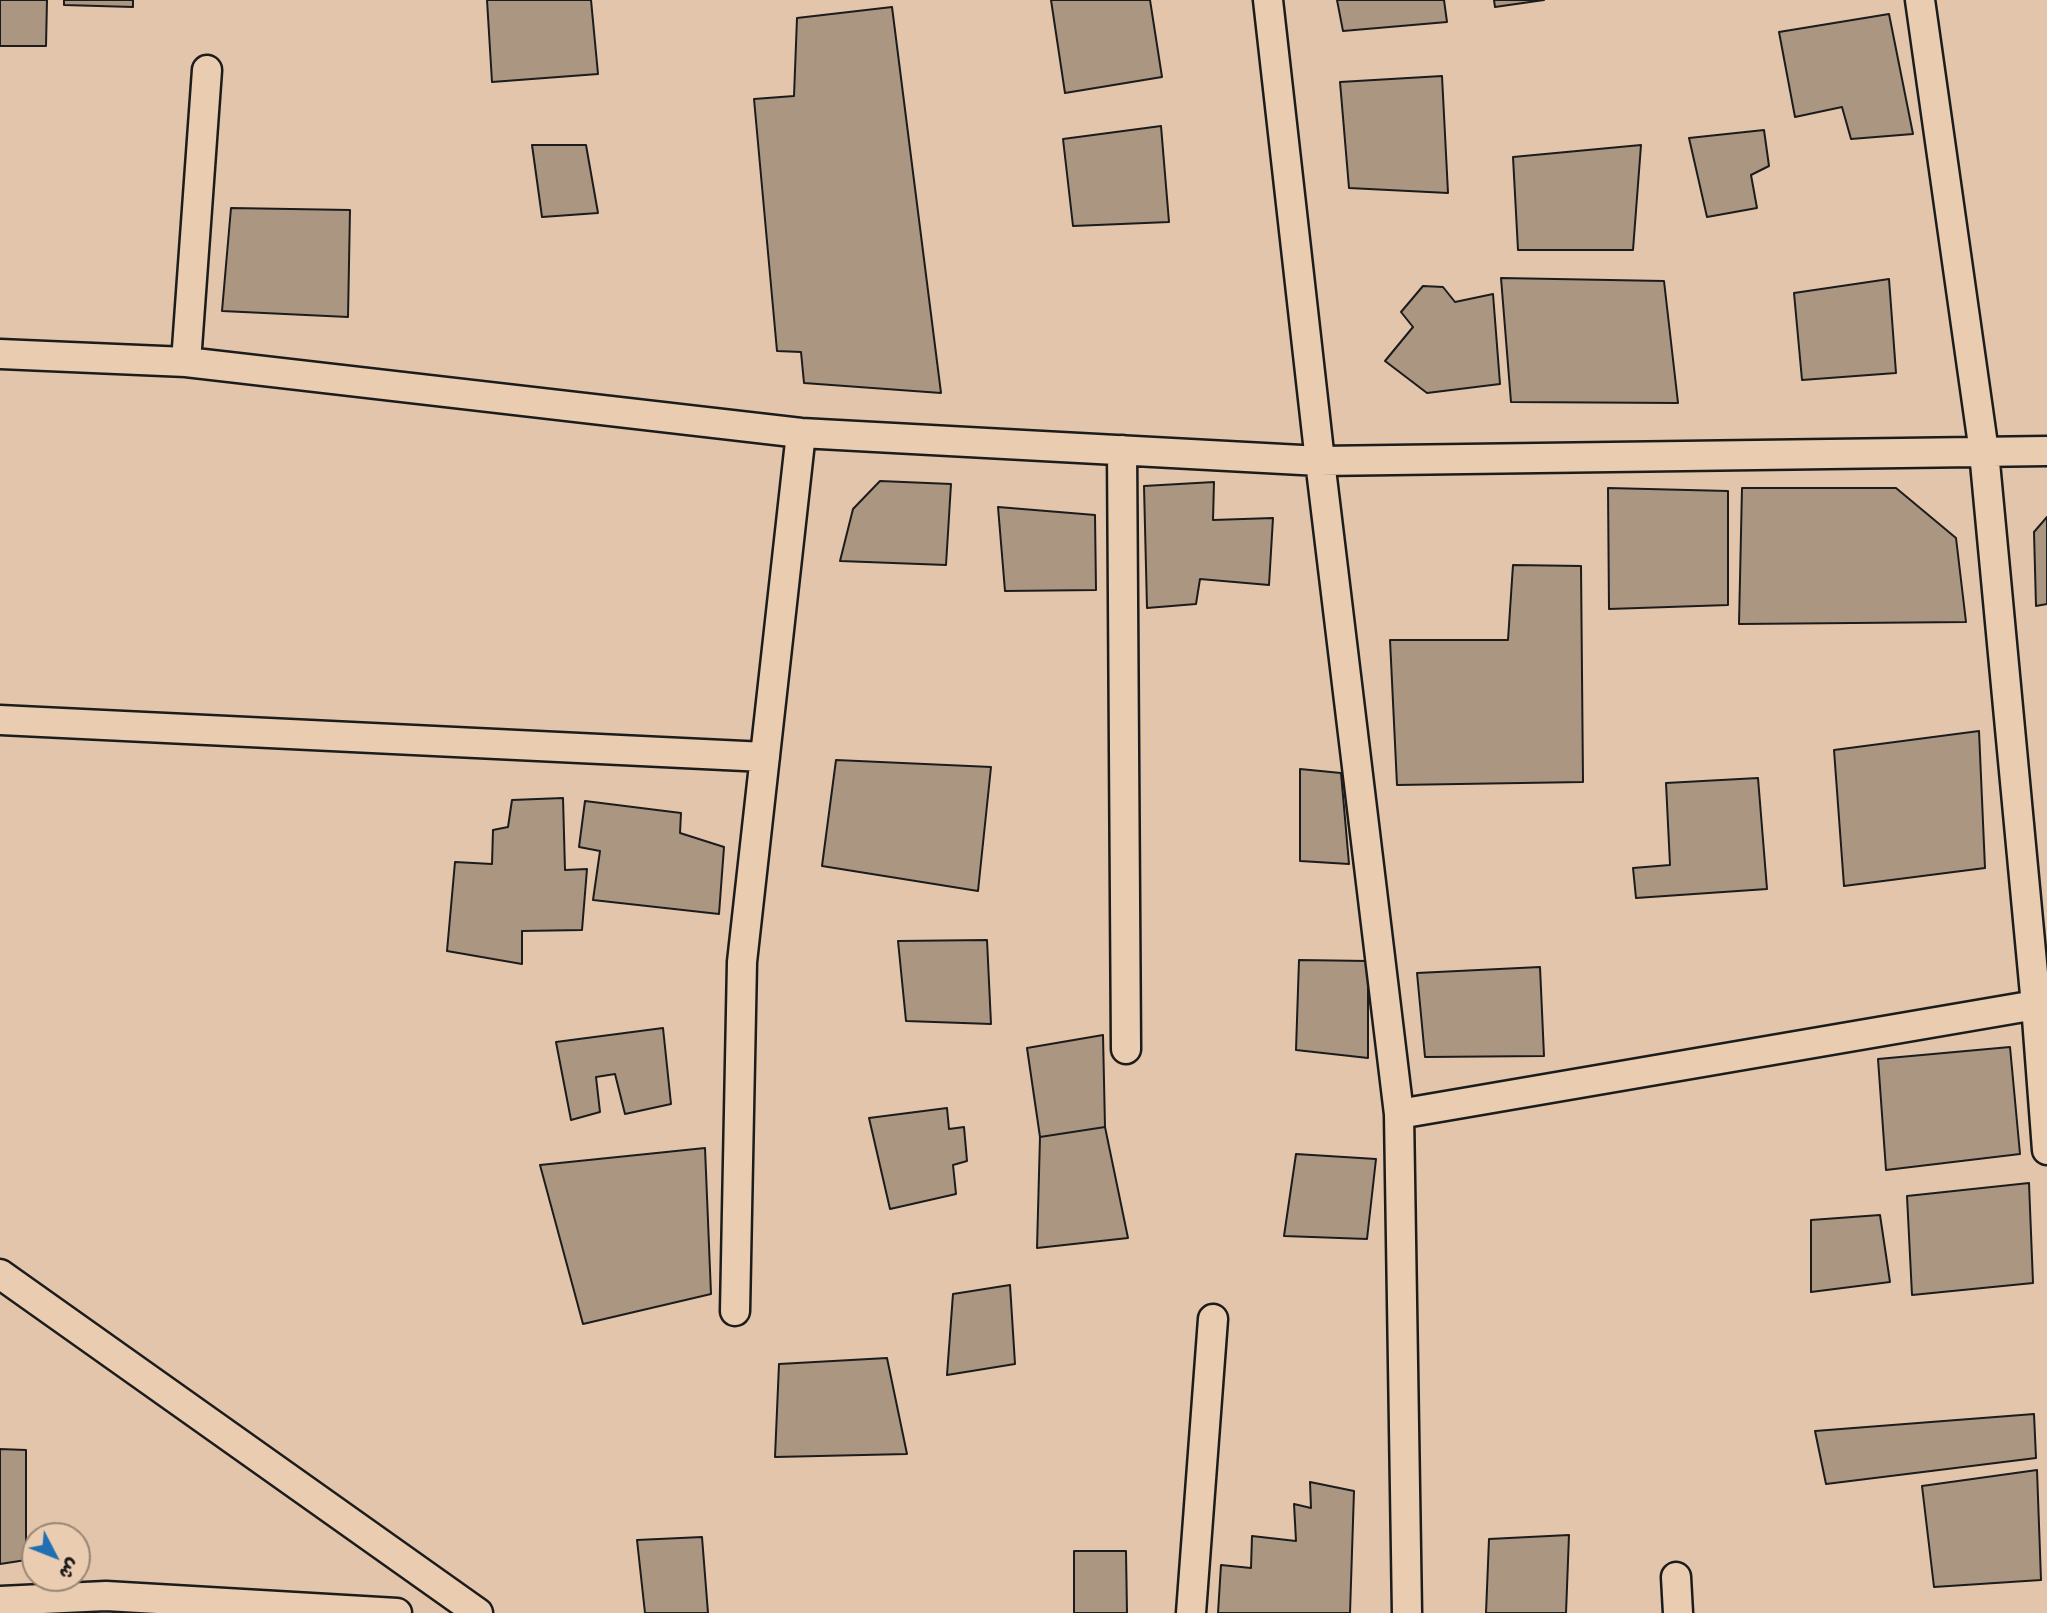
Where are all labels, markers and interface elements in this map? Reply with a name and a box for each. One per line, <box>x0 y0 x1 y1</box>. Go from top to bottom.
north arrow <box>21 1522 91 1592</box>
text: ش <box>53 1553 87 1586</box>

